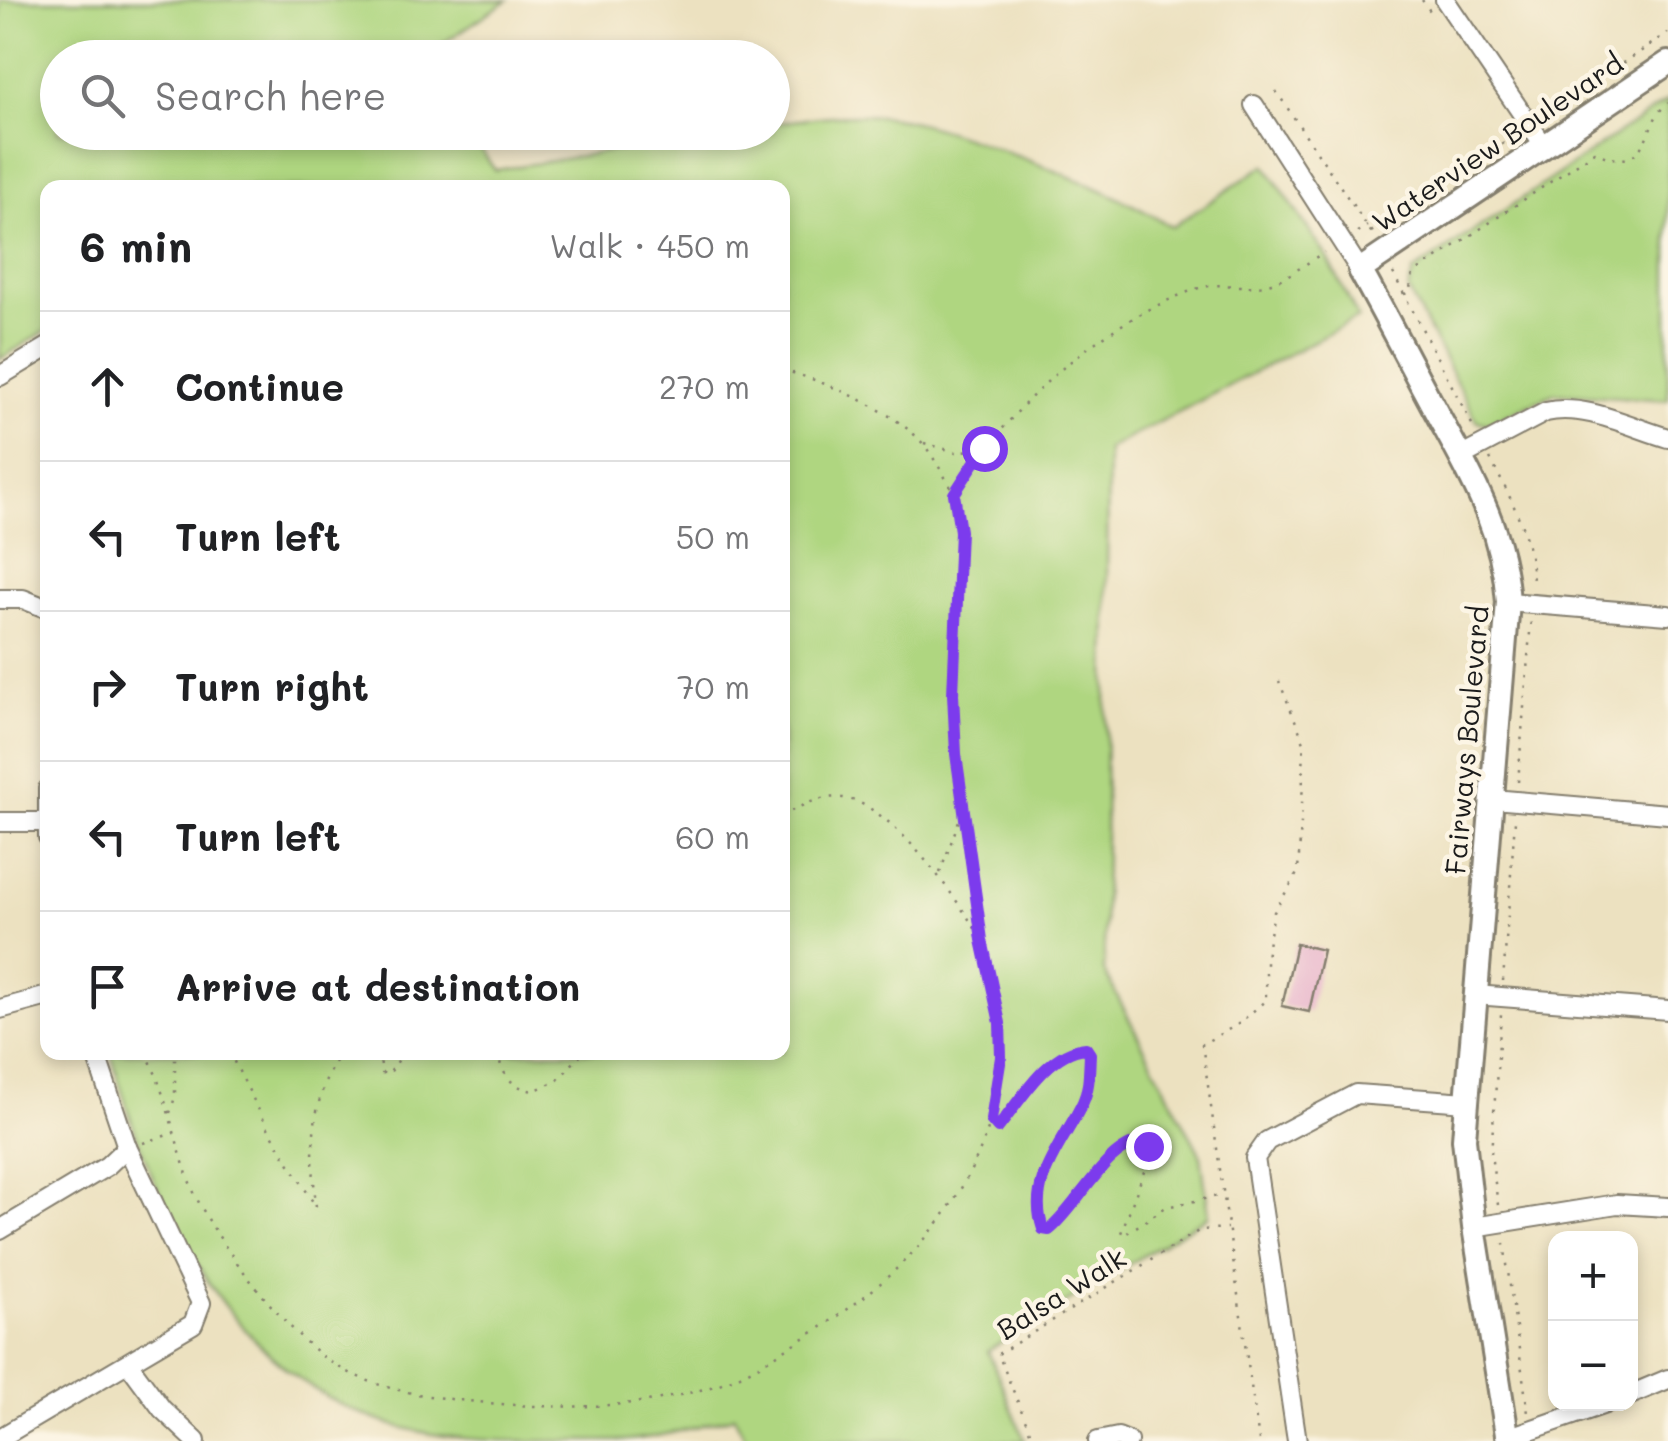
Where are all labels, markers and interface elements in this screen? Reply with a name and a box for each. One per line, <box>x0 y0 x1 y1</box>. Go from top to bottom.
search box <box>40 40 790 150</box>
street label: Waterview Boulevard <box>1365 45 1629 239</box>
icon: search <box>75 68 130 123</box>
text: Search here <box>155 70 386 120</box>
text: 6 min <box>80 218 192 273</box>
text: Walk · 450 m <box>550 224 750 266</box>
icon: ahead <box>80 359 135 414</box>
text: Continue <box>175 361 344 411</box>
text: 270 m <box>659 365 750 407</box>
route start <box>962 426 1008 472</box>
icon: left <box>80 509 135 564</box>
text: Turn left <box>175 511 341 561</box>
text: 50 m <box>676 515 750 557</box>
street label: Fairways Boulevard <box>1436 604 1496 876</box>
icon: right <box>80 659 135 714</box>
text: Turn right <box>175 661 369 711</box>
text: 70 m <box>677 665 750 707</box>
icon: left <box>80 809 135 864</box>
text: Turn left <box>175 811 341 861</box>
text: 60 m <box>675 815 750 857</box>
icon: arrive <box>80 959 135 1014</box>
text: Arrive at destination <box>175 961 580 1011</box>
route end <box>1126 1124 1172 1170</box>
map controls <box>1548 1231 1638 1411</box>
button: + <box>1548 1231 1638 1321</box>
street label: Balsa Walk <box>990 1239 1132 1347</box>
button: − <box>1548 1321 1638 1411</box>

